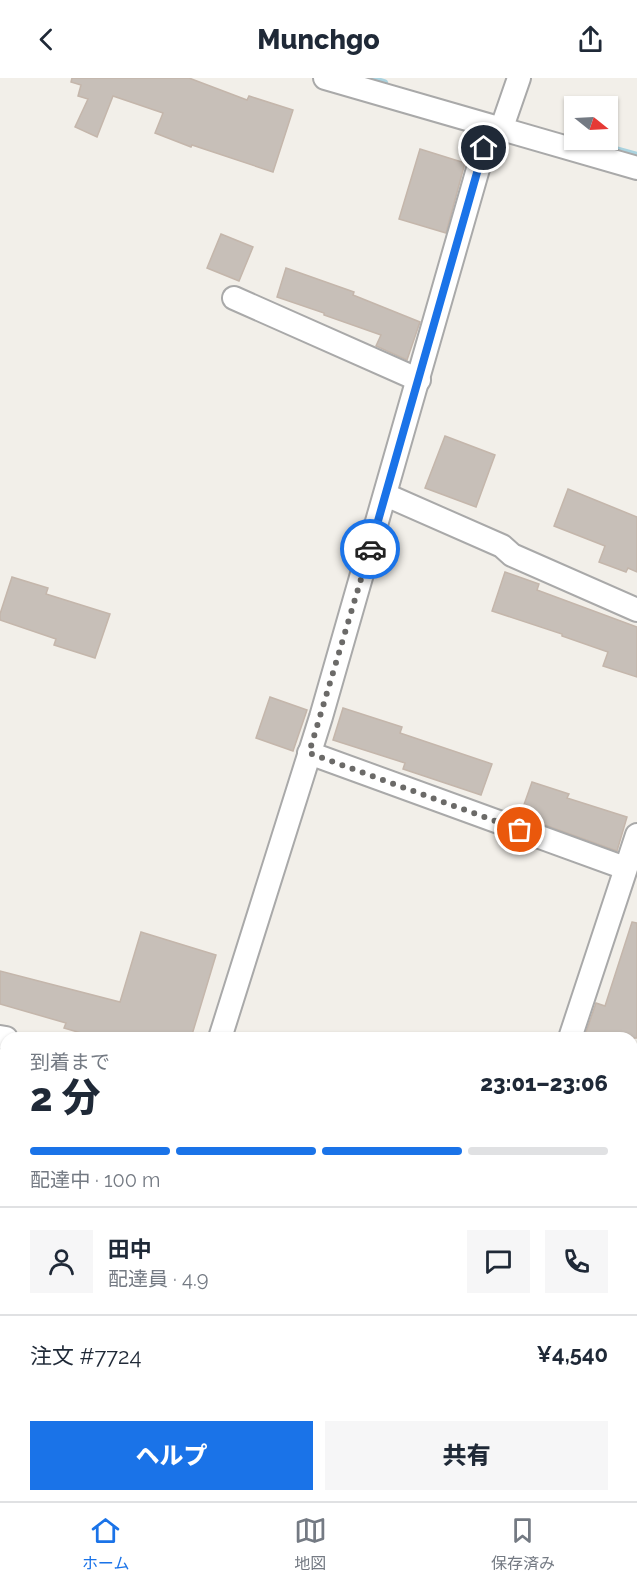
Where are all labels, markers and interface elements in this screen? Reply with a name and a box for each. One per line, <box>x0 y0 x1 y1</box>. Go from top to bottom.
icon: back <box>30 23 63 56</box>
icon: share <box>574 23 607 56</box>
text: Munchgo <box>257 24 380 55</box>
north arrow <box>564 96 618 150</box>
map controls <box>564 96 618 150</box>
pin <box>458 122 509 173</box>
icon: home <box>467 131 500 164</box>
courier <box>340 519 400 579</box>
icon: car <box>354 533 387 566</box>
pin <box>494 804 545 855</box>
icon: bag <box>503 813 536 846</box>
text: 到着まで <box>30 1050 110 1074</box>
text: 23:01–23:06 <box>480 1070 608 1096</box>
text: 2 分 <box>30 1074 101 1120</box>
text: 配達中 · 100 m <box>30 1168 161 1192</box>
button: person <box>30 1230 93 1293</box>
button: chat <box>467 1230 530 1293</box>
button: phone <box>545 1230 608 1293</box>
text: 田中 <box>108 1236 152 1262</box>
text: 配達員 · 4.9 <box>108 1267 208 1291</box>
text: ¥4,540 <box>536 1341 608 1367</box>
text: 注文 #7724 <box>30 1343 142 1369</box>
button: ヘルプ <box>30 1421 313 1490</box>
button: 共有 <box>325 1421 608 1490</box>
tab: ホーム <box>82 1514 130 1574</box>
tab: 地図 <box>294 1514 327 1574</box>
tab: 保存済み <box>491 1514 555 1574</box>

